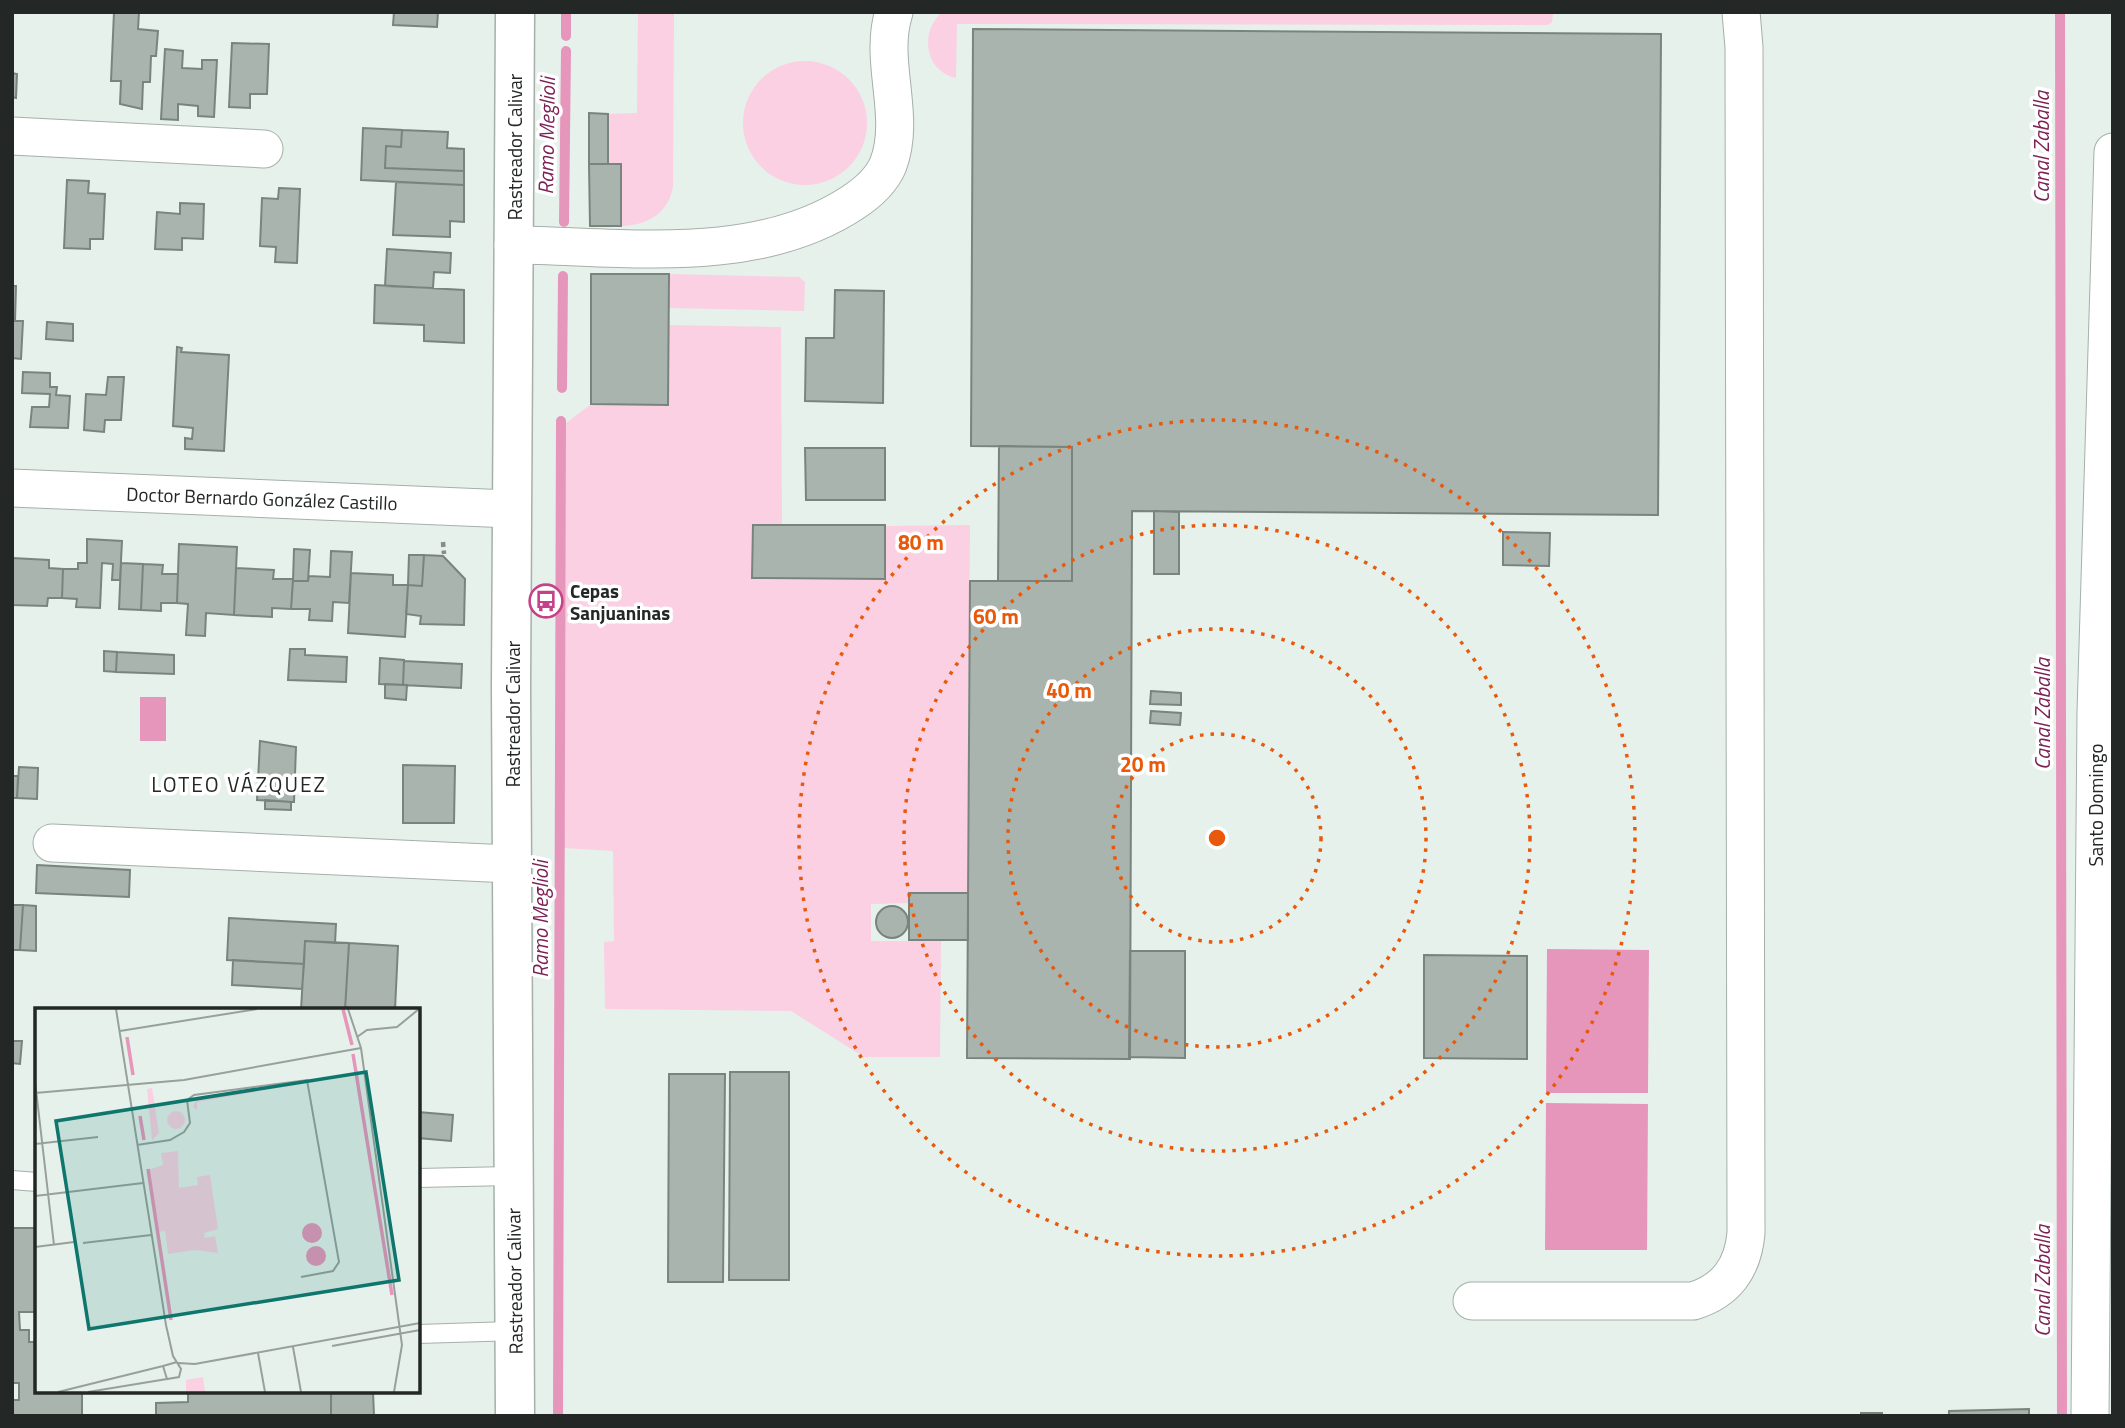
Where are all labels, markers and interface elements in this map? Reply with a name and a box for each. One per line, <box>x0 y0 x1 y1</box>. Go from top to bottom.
street label: Rastreador Calivar <box>500 73 529 220</box>
water label: Ramo Meglioli <box>529 74 563 195</box>
water label: Canal Zaballa <box>2025 89 2057 203</box>
street label: Doctor Bernardo González Castillo <box>126 479 398 517</box>
text: 80 m <box>898 526 944 558</box>
place label: Cepas Sanjuaninas <box>570 576 670 627</box>
bus stop icon: Cepas Sanjuaninas <box>527 582 565 620</box>
text: 60 m <box>973 600 1019 632</box>
street label: Rastreador Calivar <box>498 640 527 787</box>
water label: Canal Zaballa <box>2026 656 2058 770</box>
text: 40 m <box>1046 674 1092 706</box>
street label: Santo Domingo <box>2081 743 2110 867</box>
text: 20 m <box>1120 748 1166 780</box>
district label: LOTEO VÁZQUEZ <box>151 768 327 800</box>
centre of rings <box>1205 826 1229 850</box>
water label: Ramo Meglioli <box>524 858 556 978</box>
inset map <box>35 1008 420 1393</box>
street label: Rastreador Calivar <box>498 1207 530 1355</box>
water label: Canal Zaballa <box>2026 1223 2058 1337</box>

